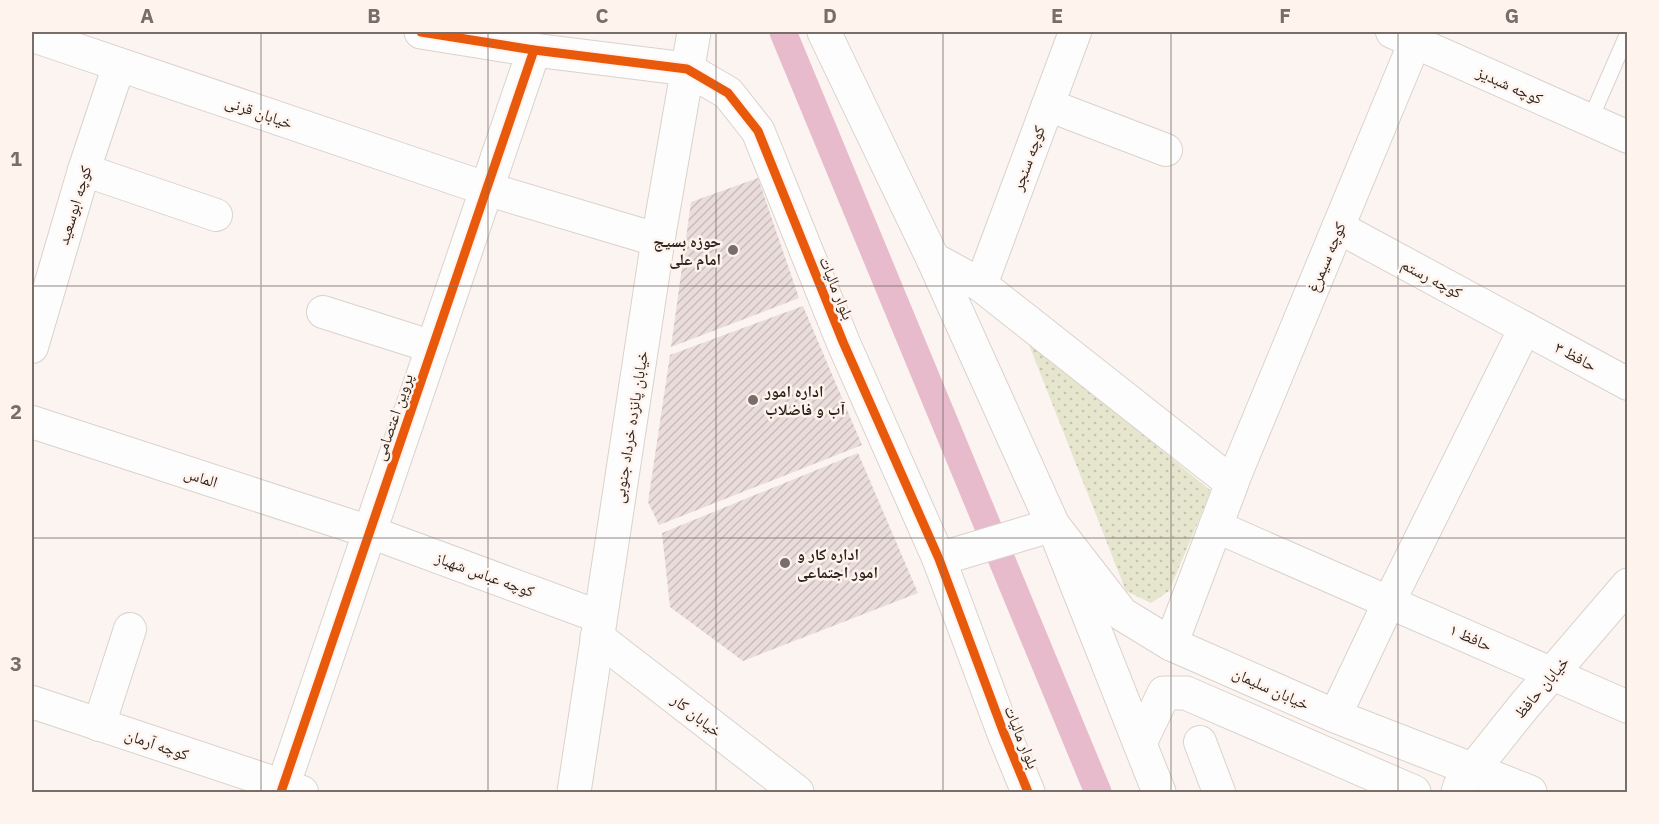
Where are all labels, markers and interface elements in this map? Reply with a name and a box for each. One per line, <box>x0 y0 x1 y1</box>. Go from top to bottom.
text: A <box>140 2 154 29</box>
text: B <box>367 2 381 29</box>
text: C <box>595 2 609 29</box>
text: D <box>823 2 837 29</box>
text: E <box>1051 2 1063 29</box>
text: F <box>1279 2 1291 29</box>
text: G <box>1505 2 1519 29</box>
street label: کوچه شبدیز <box>1473 61 1546 109</box>
street label: خیابان قرنی <box>222 91 295 134</box>
street label: کوچه سنجر <box>1007 122 1049 194</box>
text: 1 <box>10 145 22 172</box>
street label: کوچه ابوسعید <box>53 163 96 247</box>
street label: کوچه سیمرغ <box>1302 219 1351 296</box>
place label: حوزه بسیج امام علی <box>653 231 721 271</box>
marker: حوزه بسیج امام علی <box>726 243 740 257</box>
street label: بلوار مالیات <box>815 253 859 323</box>
street label: کوچه رستم <box>1398 254 1466 303</box>
street label: حافظ ۳ <box>1552 337 1600 375</box>
street label: خیابان پانزده خرداد جنوبی <box>608 349 653 505</box>
street label: پروین اعتصامی <box>369 371 418 463</box>
place label: اداره امور آب و فاضلاب <box>764 381 846 419</box>
marker: اداره امور آب و فاضلاب <box>746 393 760 407</box>
text: 2 <box>10 398 22 425</box>
street label: الماس <box>181 462 220 493</box>
place label: اداره کار و امور اجتماعی <box>797 544 878 582</box>
street label: کوچه عباس شهباز <box>432 547 537 602</box>
marker: اداره کار و امور اجتماعی <box>778 556 792 570</box>
street label: حافظ ۱ <box>1447 619 1495 655</box>
text: 3 <box>10 650 22 677</box>
street label: خیابان حافظ <box>1509 652 1574 723</box>
street label: خیابان سلیمان <box>1229 662 1312 715</box>
street label: خیابان کار <box>666 689 726 742</box>
street label: بلوار مالیات <box>1000 702 1044 772</box>
street label: کوچه آرمان <box>122 724 192 765</box>

